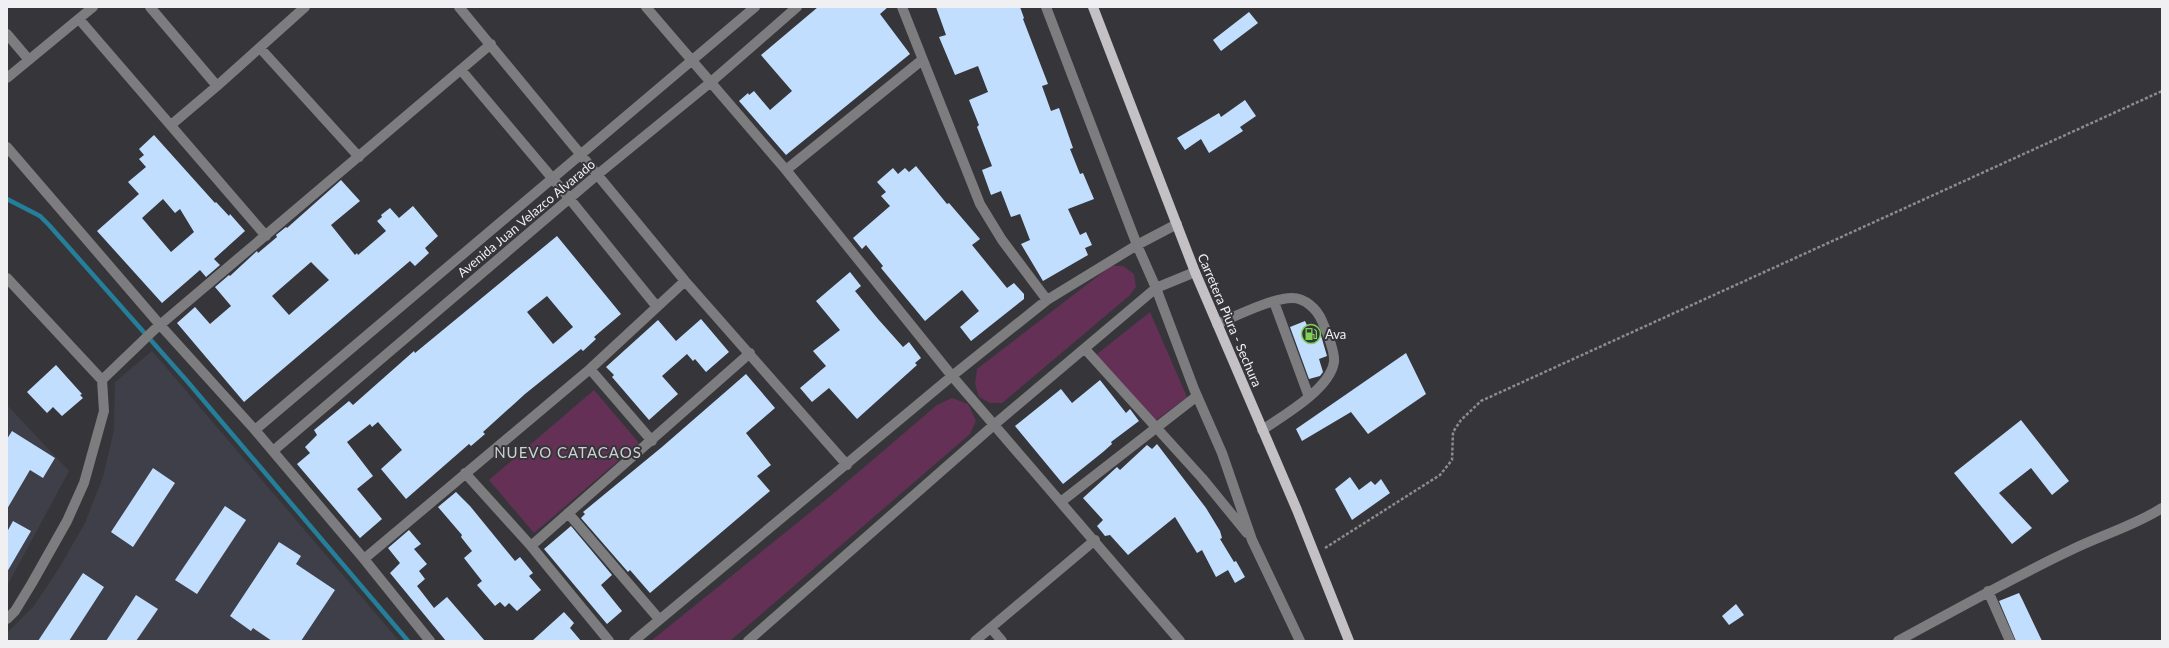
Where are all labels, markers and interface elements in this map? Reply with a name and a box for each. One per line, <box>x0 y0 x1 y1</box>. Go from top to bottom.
street label: Avenida Juan Velazco Alvarado <box>454 156 598 280</box>
street label: Carretera Piura - Sechura <box>1195 251 1265 389</box>
fuel station icon: Ava <box>1300 323 1322 345</box>
place label: Ava <box>1325 326 1346 342</box>
district label: NUEVO CATACAOS <box>494 443 642 461</box>

